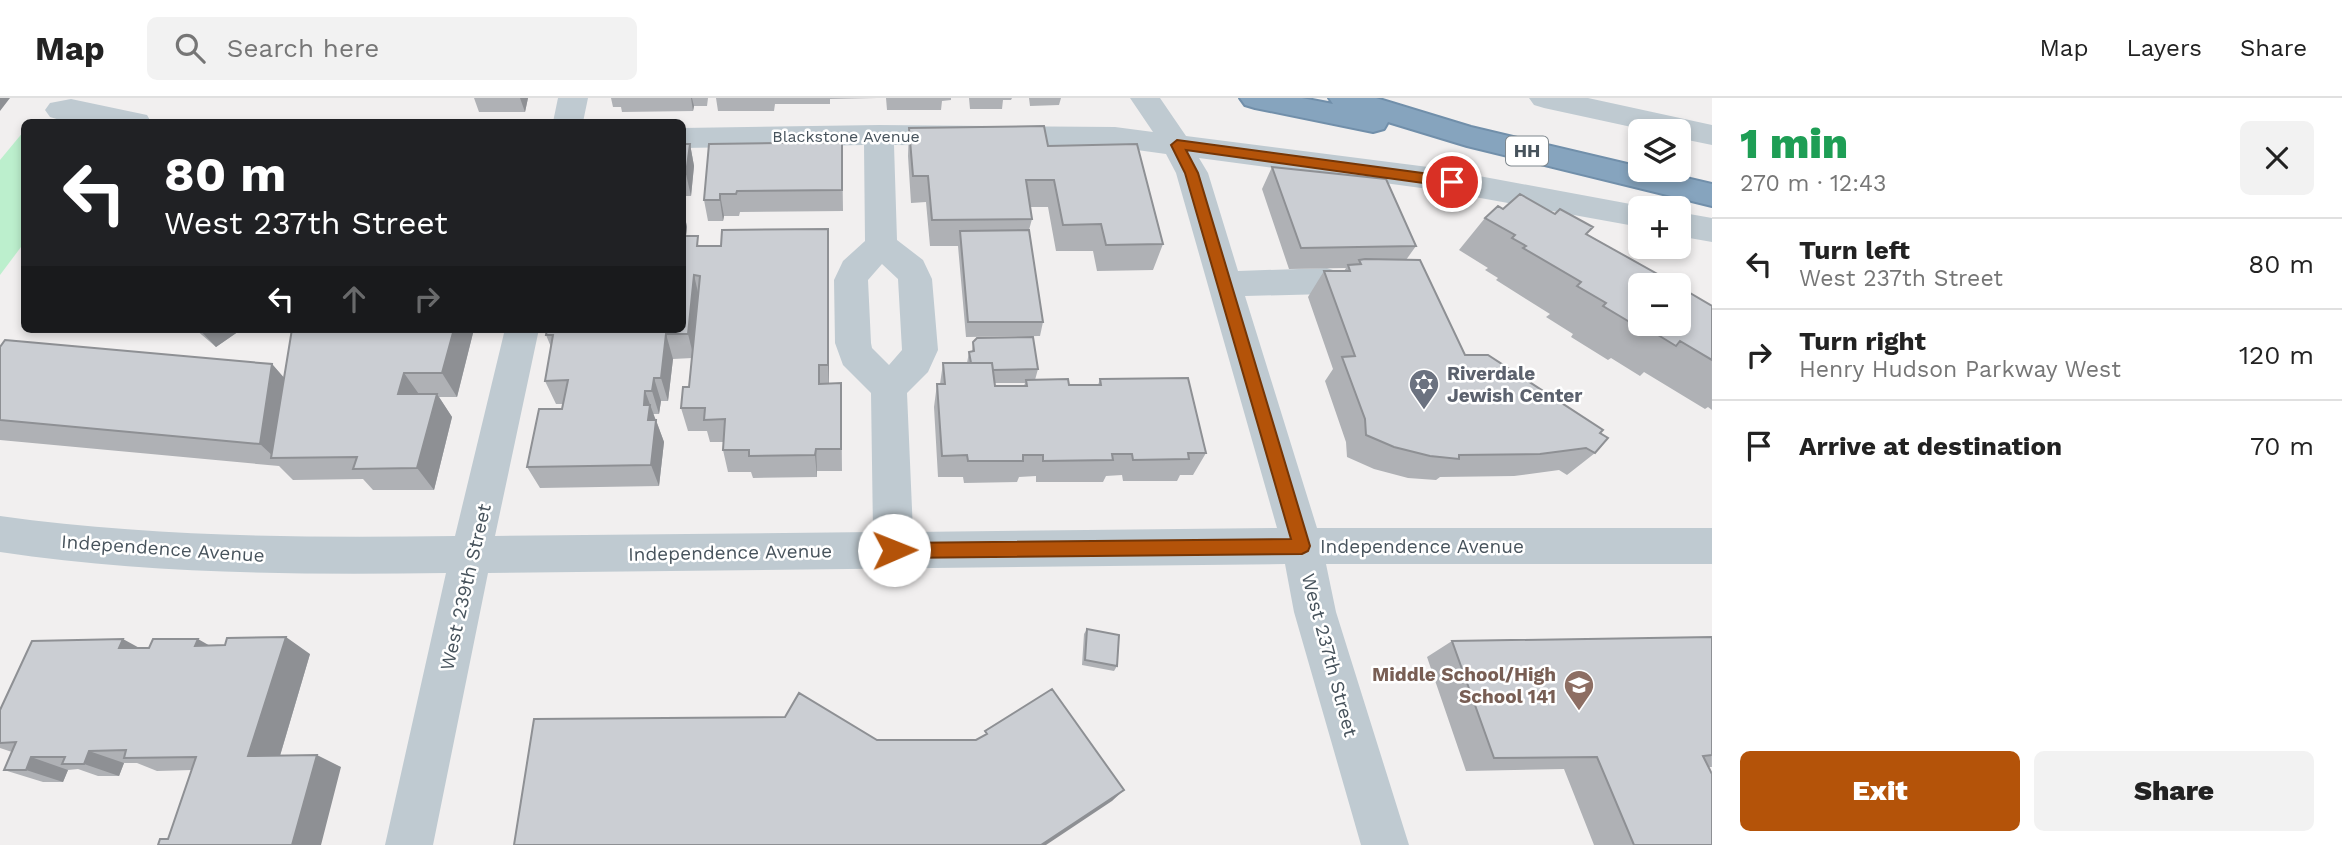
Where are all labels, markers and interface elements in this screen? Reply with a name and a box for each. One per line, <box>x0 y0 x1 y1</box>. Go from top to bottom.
search box <box>147 17 637 80</box>
text: Map <box>35 29 105 68</box>
icon: search <box>171 29 209 67</box>
text: Search here <box>227 33 379 63</box>
text: Map <box>2040 34 2088 62</box>
text: Layers <box>2126 34 2202 62</box>
text: Share <box>2240 34 2307 62</box>
map controls <box>1628 119 1691 336</box>
button: layers <box>1628 119 1691 182</box>
text: 1 min <box>1740 119 1848 168</box>
button: close <box>2240 121 2314 195</box>
street label: Blackstone Avenue <box>772 127 920 146</box>
road number: HH <box>1506 136 1548 166</box>
text: 80 m <box>164 145 286 203</box>
icon: left <box>49 147 140 238</box>
pin <box>1422 152 1482 212</box>
icon: arrive <box>1433 163 1471 201</box>
text: 270 m · 12:43 <box>1740 170 1887 197</box>
button: + <box>1628 196 1691 259</box>
text: West 237th Street <box>164 204 448 242</box>
text: Turn left <box>1799 235 1910 265</box>
icon: left <box>1740 245 1778 283</box>
text: 80 m <box>2248 249 2314 279</box>
text: West 237th Street <box>1799 265 2003 292</box>
button: − <box>1628 273 1691 336</box>
icon: left <box>262 280 300 318</box>
icon: ahead <box>335 280 373 318</box>
icon: right <box>408 280 446 318</box>
text: Turn right <box>1799 326 1926 356</box>
icon: right <box>1740 336 1778 374</box>
text: 120 m <box>2239 340 2314 370</box>
text: Henry Hudson Parkway West <box>1799 356 2121 383</box>
place label: Riverdale Jewish Center <box>1447 362 1583 407</box>
synagogue icon: Riverdale Jewish Center <box>1407 367 1441 411</box>
icon: arrive <box>1740 427 1778 465</box>
text: Arrive at destination <box>1799 431 2062 461</box>
text: 70 m <box>2250 431 2314 461</box>
street label: West 239th Street <box>435 502 496 673</box>
position arrow <box>857 513 931 587</box>
street label: Independence Avenue <box>60 530 266 567</box>
street label: Independence Avenue <box>1320 535 1524 558</box>
street label: Independence Avenue <box>628 539 832 566</box>
street label: West 237th Street <box>1297 571 1362 740</box>
place label: Middle School/High School 141 <box>1372 663 1556 708</box>
school or university icon: Middle School/High School 141 <box>1562 668 1596 712</box>
button: Exit <box>1740 751 2020 831</box>
button: Share <box>2034 751 2314 831</box>

